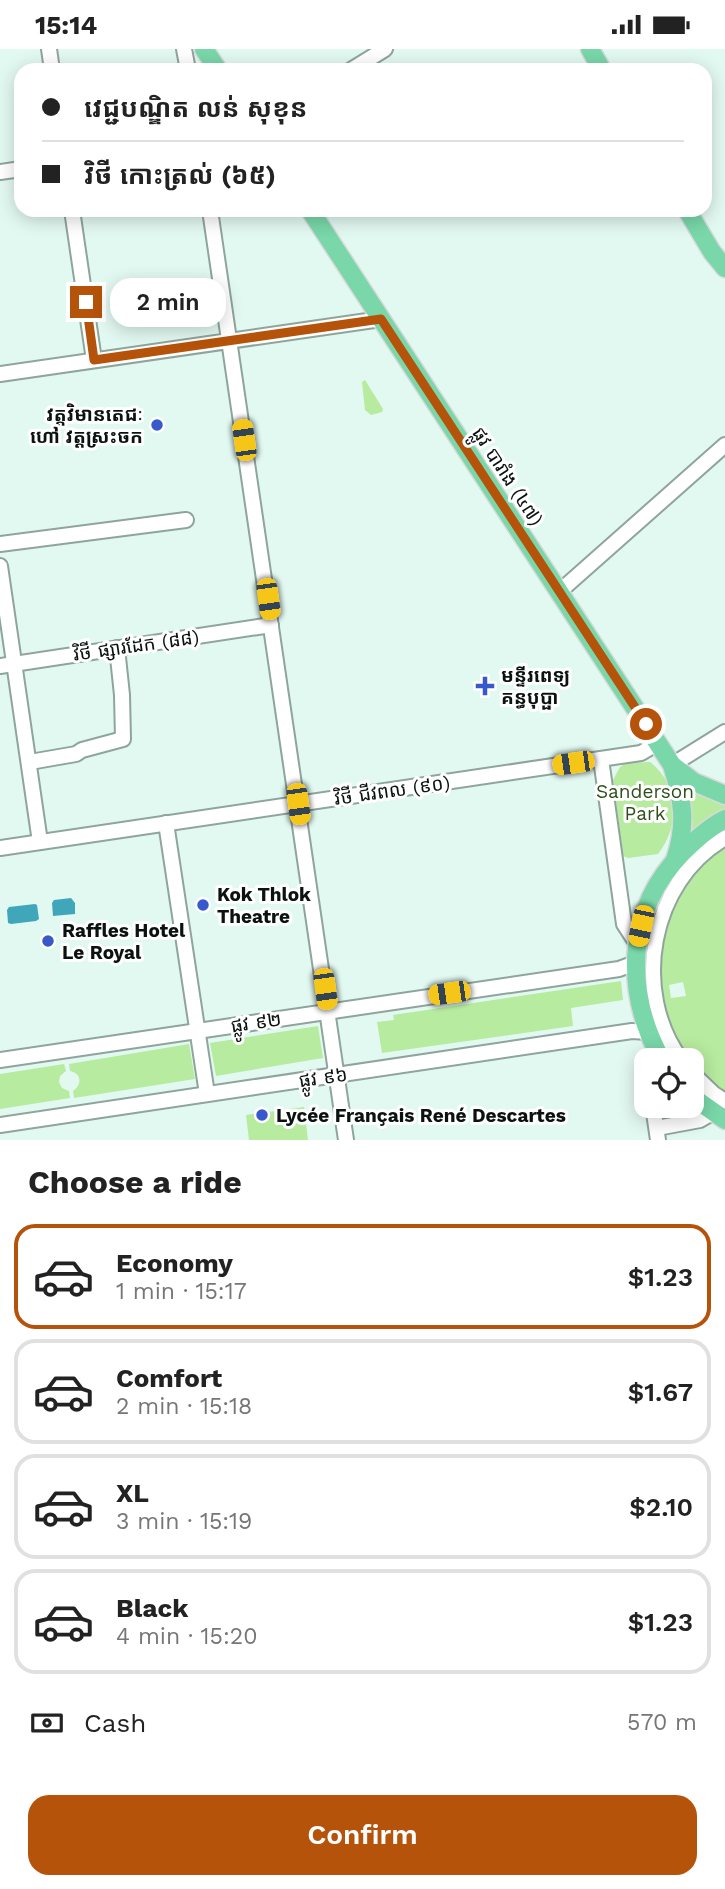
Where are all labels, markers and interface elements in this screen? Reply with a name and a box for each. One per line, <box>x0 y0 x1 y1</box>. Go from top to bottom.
text: 15:14 <box>35 10 97 40</box>
text: វេជ្ជបណ្ឌិត លន់ សុខុន <box>84 93 307 123</box>
text: វិថី កោះត្រល់ (៦៥) <box>84 160 276 190</box>
callout: 2 min <box>110 278 226 327</box>
route end <box>70 286 102 318</box>
text: 2 min <box>136 289 200 316</box>
place label: វត្តវិមានតេជៈ ហៅ វត្តស្រះចក <box>30 403 143 448</box>
marker: វត្តវិមានតេជៈ ហៅ វត្តស្រះចក <box>149 417 165 433</box>
car <box>231 418 258 462</box>
street label: ផ្លូវ បារាំង (៤៧) <box>463 423 548 533</box>
car <box>255 577 282 621</box>
street label: វិថី ផ្សារដែក (៨៨) <box>71 625 201 666</box>
place label: មន្ទីរពេទ្យ គន្ធបុប្ផា <box>501 664 570 710</box>
marker: មន្ទីរពេទ្យ គន្ធបុប្ផា <box>475 676 495 696</box>
route start <box>630 708 662 740</box>
car <box>551 750 596 776</box>
street label: វិថី ជីវពល (៩០) <box>332 771 451 810</box>
park label: Sanderson Park <box>596 780 694 825</box>
car <box>285 782 312 826</box>
place label: Kok Thlok Theatre <box>217 883 311 928</box>
marker: Kok Thlok Theatre <box>195 897 211 913</box>
car <box>627 903 656 949</box>
place label: Raffles Hotel Le Royal <box>62 919 186 964</box>
marker: Raffles Hotel Le Royal <box>40 933 56 949</box>
car <box>312 967 339 1011</box>
car <box>427 980 472 1006</box>
street label: ផ្លូវ ៩២ <box>229 1008 284 1043</box>
map controls <box>634 1048 704 1118</box>
button: locate <box>634 1048 704 1118</box>
street label: ផ្លូវ ៩៦ <box>297 1063 350 1098</box>
place label: Lycée Français René Descartes <box>276 1104 566 1127</box>
marker: Lycée Français René Descartes <box>254 1107 270 1123</box>
text: Choose a ride <box>28 1163 242 1201</box>
icon: car <box>32 1245 95 1308</box>
text: Economy <box>116 1248 233 1278</box>
text: $1.23 <box>628 1262 693 1292</box>
text: 1 min · 15:17 <box>116 1278 247 1305</box>
icon: car <box>32 1360 95 1423</box>
text: Comfort <box>116 1363 222 1393</box>
text: $1.67 <box>628 1377 693 1407</box>
text: 2 min · 15:18 <box>116 1393 252 1420</box>
icon: car <box>32 1475 95 1538</box>
text: XL <box>116 1478 149 1508</box>
text: $2.10 <box>629 1492 693 1522</box>
text: 3 min · 15:19 <box>116 1508 252 1535</box>
icon: car <box>32 1590 95 1653</box>
text: Black <box>116 1593 188 1623</box>
text: $1.23 <box>628 1607 693 1637</box>
text: 4 min · 15:20 <box>116 1623 257 1650</box>
icon: cash <box>28 1704 66 1742</box>
text: Cash <box>84 1708 146 1738</box>
text: 570 m <box>627 1709 697 1736</box>
button: Confirm <box>28 1795 697 1875</box>

